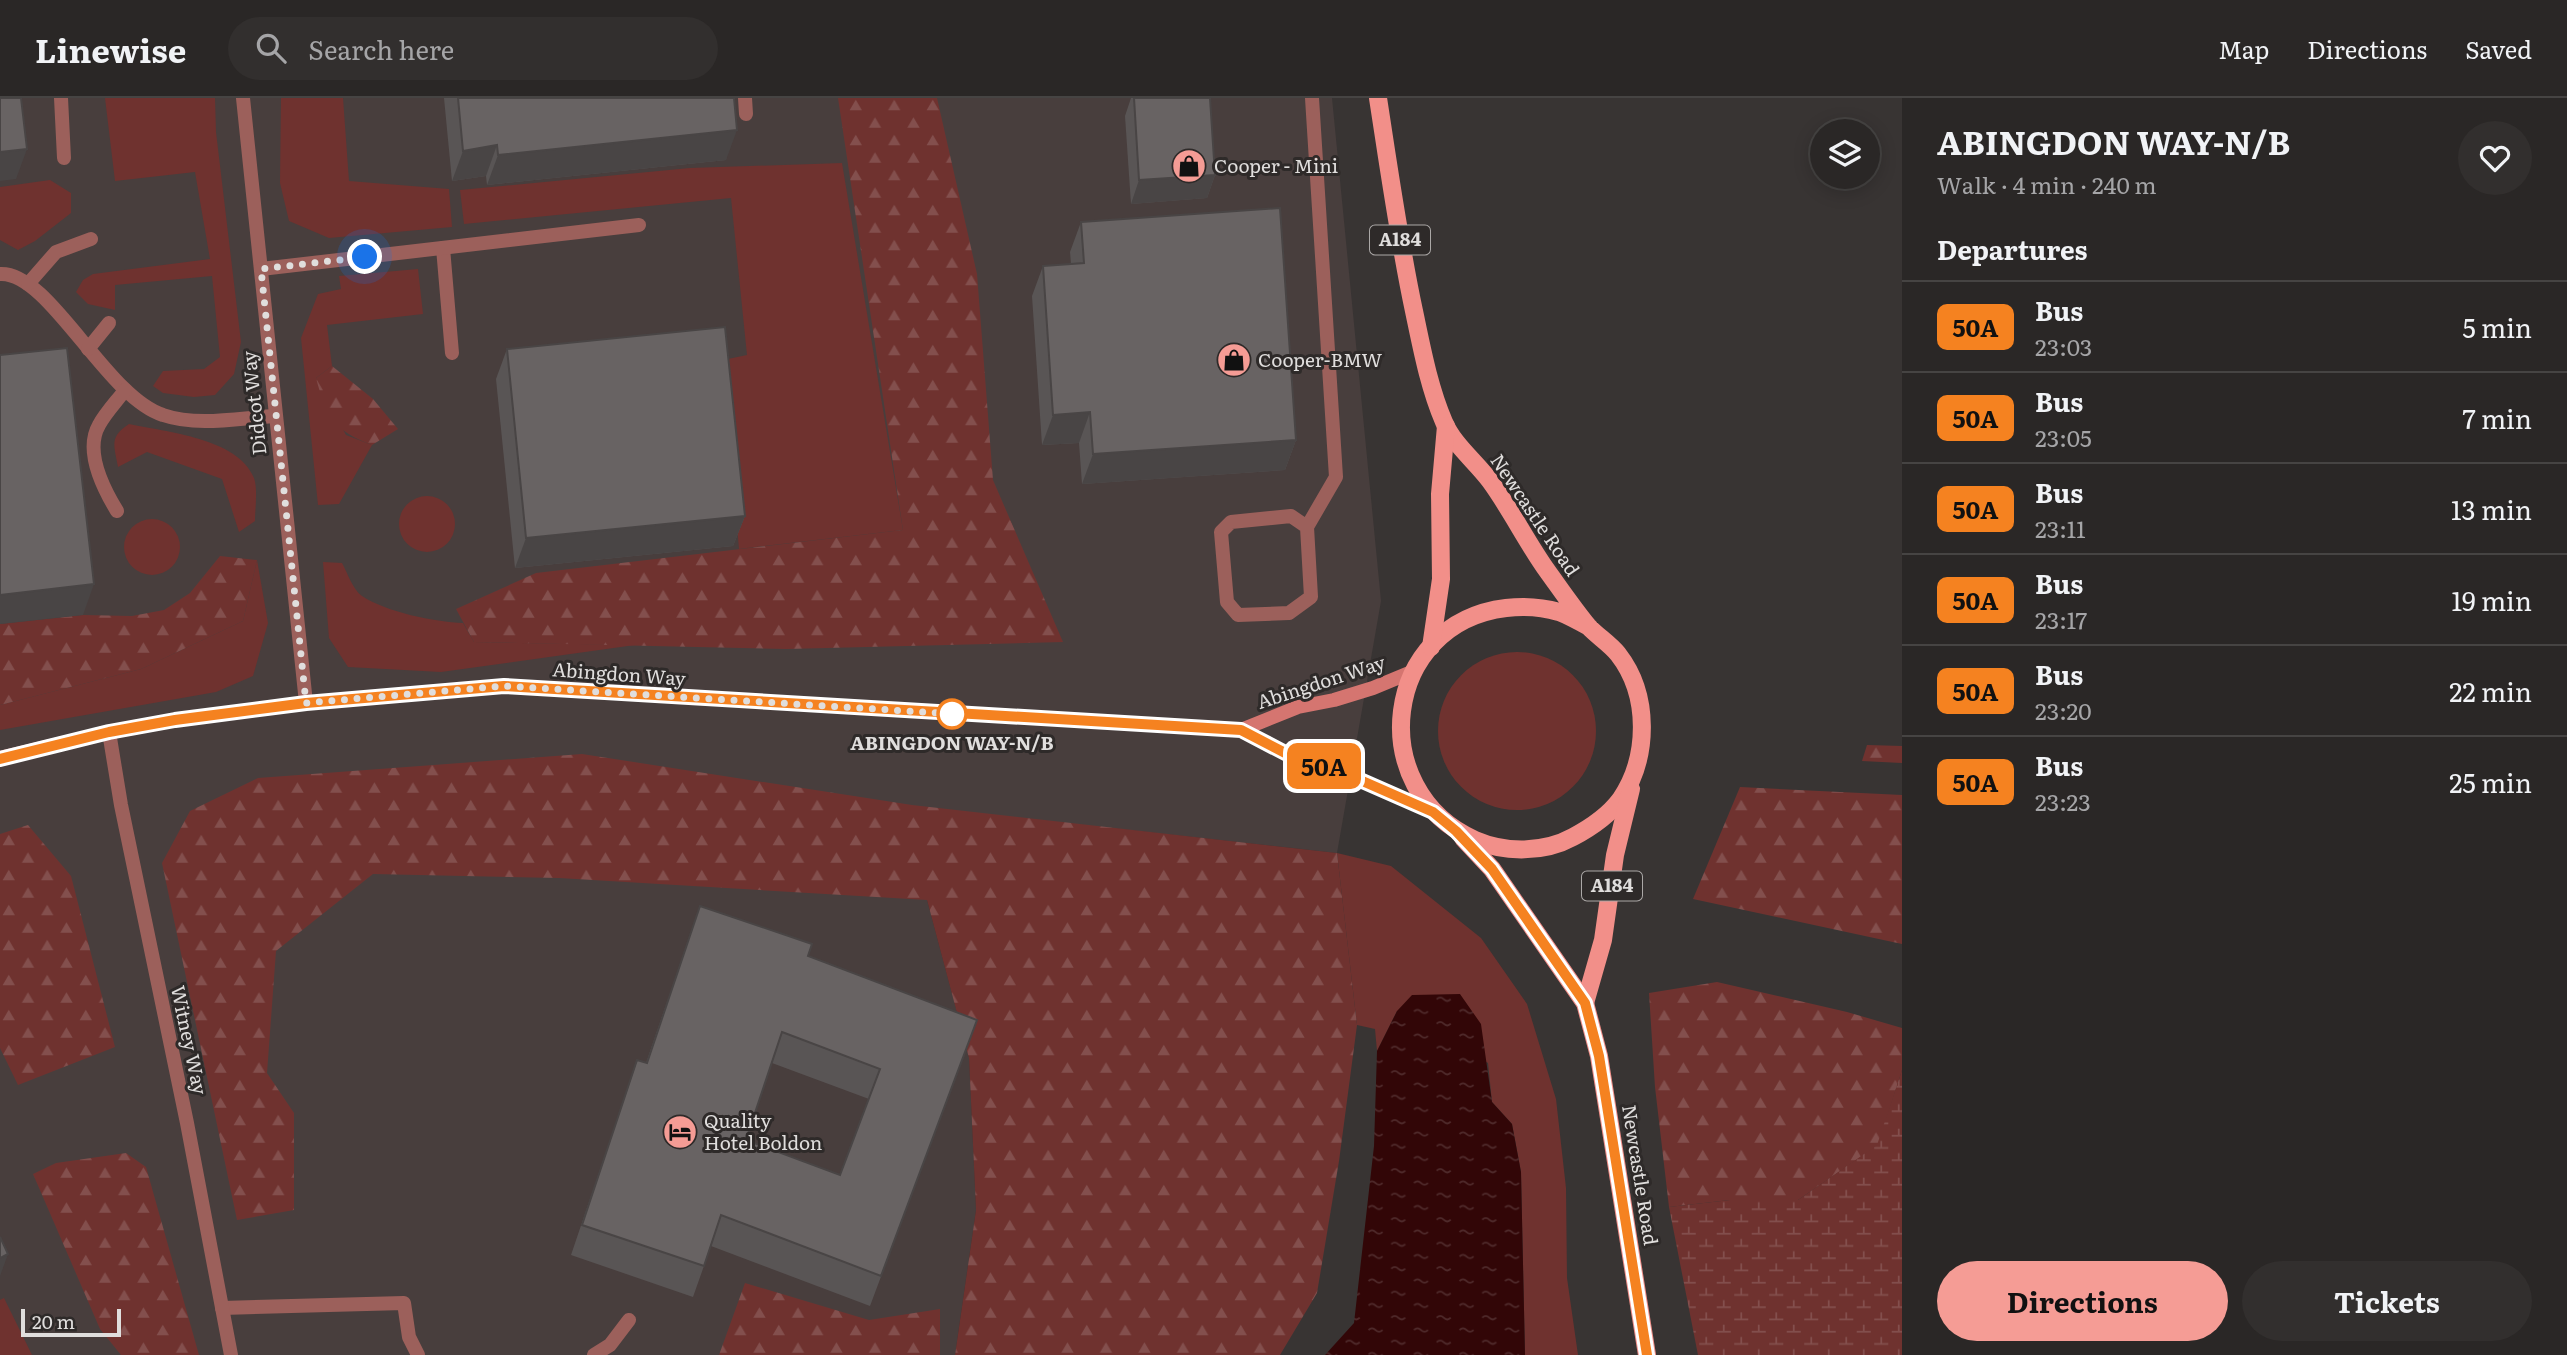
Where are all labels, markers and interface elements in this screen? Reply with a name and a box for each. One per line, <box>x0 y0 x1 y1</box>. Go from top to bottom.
search box <box>228 17 718 80</box>
text: Linewise <box>35 24 186 73</box>
icon: search <box>252 29 290 67</box>
text: Search here <box>308 29 454 68</box>
text: Map <box>2218 31 2269 66</box>
text: Directions <box>2307 31 2427 66</box>
text: Saved <box>2465 31 2532 66</box>
text: ABINGDON WAY-N/B <box>1937 116 2290 165</box>
map controls <box>1810 119 1880 189</box>
button: layers <box>1810 119 1880 189</box>
button: heart <box>2458 121 2532 195</box>
shop icon: Cooper - Mini <box>1170 147 1208 185</box>
place label: Cooper - Mini <box>1214 151 1338 179</box>
text: Walk · 4 min · 240 m <box>1937 167 2157 201</box>
road number: A184 <box>1370 225 1430 254</box>
text: Departures <box>1937 229 2088 268</box>
your location <box>347 239 382 274</box>
text: Bus <box>2035 290 2083 329</box>
text: 5 min <box>2463 307 2532 346</box>
text: 50A <box>1953 309 1998 344</box>
text: 23:03 <box>2035 329 2092 363</box>
shop icon: Cooper-BMW <box>1215 341 1253 379</box>
place label: Cooper-BMW <box>1258 345 1383 373</box>
street label: Didcot Way <box>234 350 272 457</box>
text: Bus <box>2035 381 2083 420</box>
text: 7 min <box>2463 398 2532 437</box>
text: 50A <box>1953 400 1998 435</box>
text: 23:05 <box>2035 420 2092 454</box>
street label: Newcastle Road <box>1484 448 1587 582</box>
text: Bus <box>2035 472 2083 511</box>
text: 13 min <box>2451 489 2532 528</box>
text: 50A <box>1953 491 1998 526</box>
text: 23:11 <box>2035 511 2086 545</box>
text: Bus <box>2035 563 2083 602</box>
text: 19 min <box>2452 580 2532 619</box>
text: 50A <box>1953 582 1998 617</box>
text: 23:17 <box>2035 602 2087 636</box>
street label: Abingdon Way <box>1253 647 1389 715</box>
street label: Abingdon Way <box>551 654 687 692</box>
text: Bus <box>2035 654 2083 693</box>
text: 22 min <box>2449 671 2532 710</box>
text: 50A <box>1953 673 1998 708</box>
text: 23:20 <box>2035 693 2092 727</box>
marker: ABINGDON WAY-N/B <box>937 699 967 729</box>
place label: ABINGDON WAY-N/B <box>850 728 1054 756</box>
line badge: 50A <box>1284 743 1364 789</box>
text: Bus <box>2035 745 2083 784</box>
text: 50A <box>1301 748 1347 783</box>
text: 25 min <box>2449 762 2532 801</box>
text: 50A <box>1953 764 1998 799</box>
text: 23:23 <box>2035 784 2091 818</box>
road number: A184 <box>1582 872 1642 900</box>
street label: Witney Way <box>165 983 215 1097</box>
street label: Newcastle Road <box>1616 1102 1666 1248</box>
place label: Quality Hotel Boldon <box>704 1106 822 1156</box>
hotel icon: Quality Hotel Boldon <box>661 1113 699 1151</box>
button: Directions <box>1937 1261 2228 1341</box>
button: Tickets <box>2242 1261 2532 1341</box>
scale bar <box>21 1306 121 1338</box>
text: 20 m <box>32 1307 75 1335</box>

